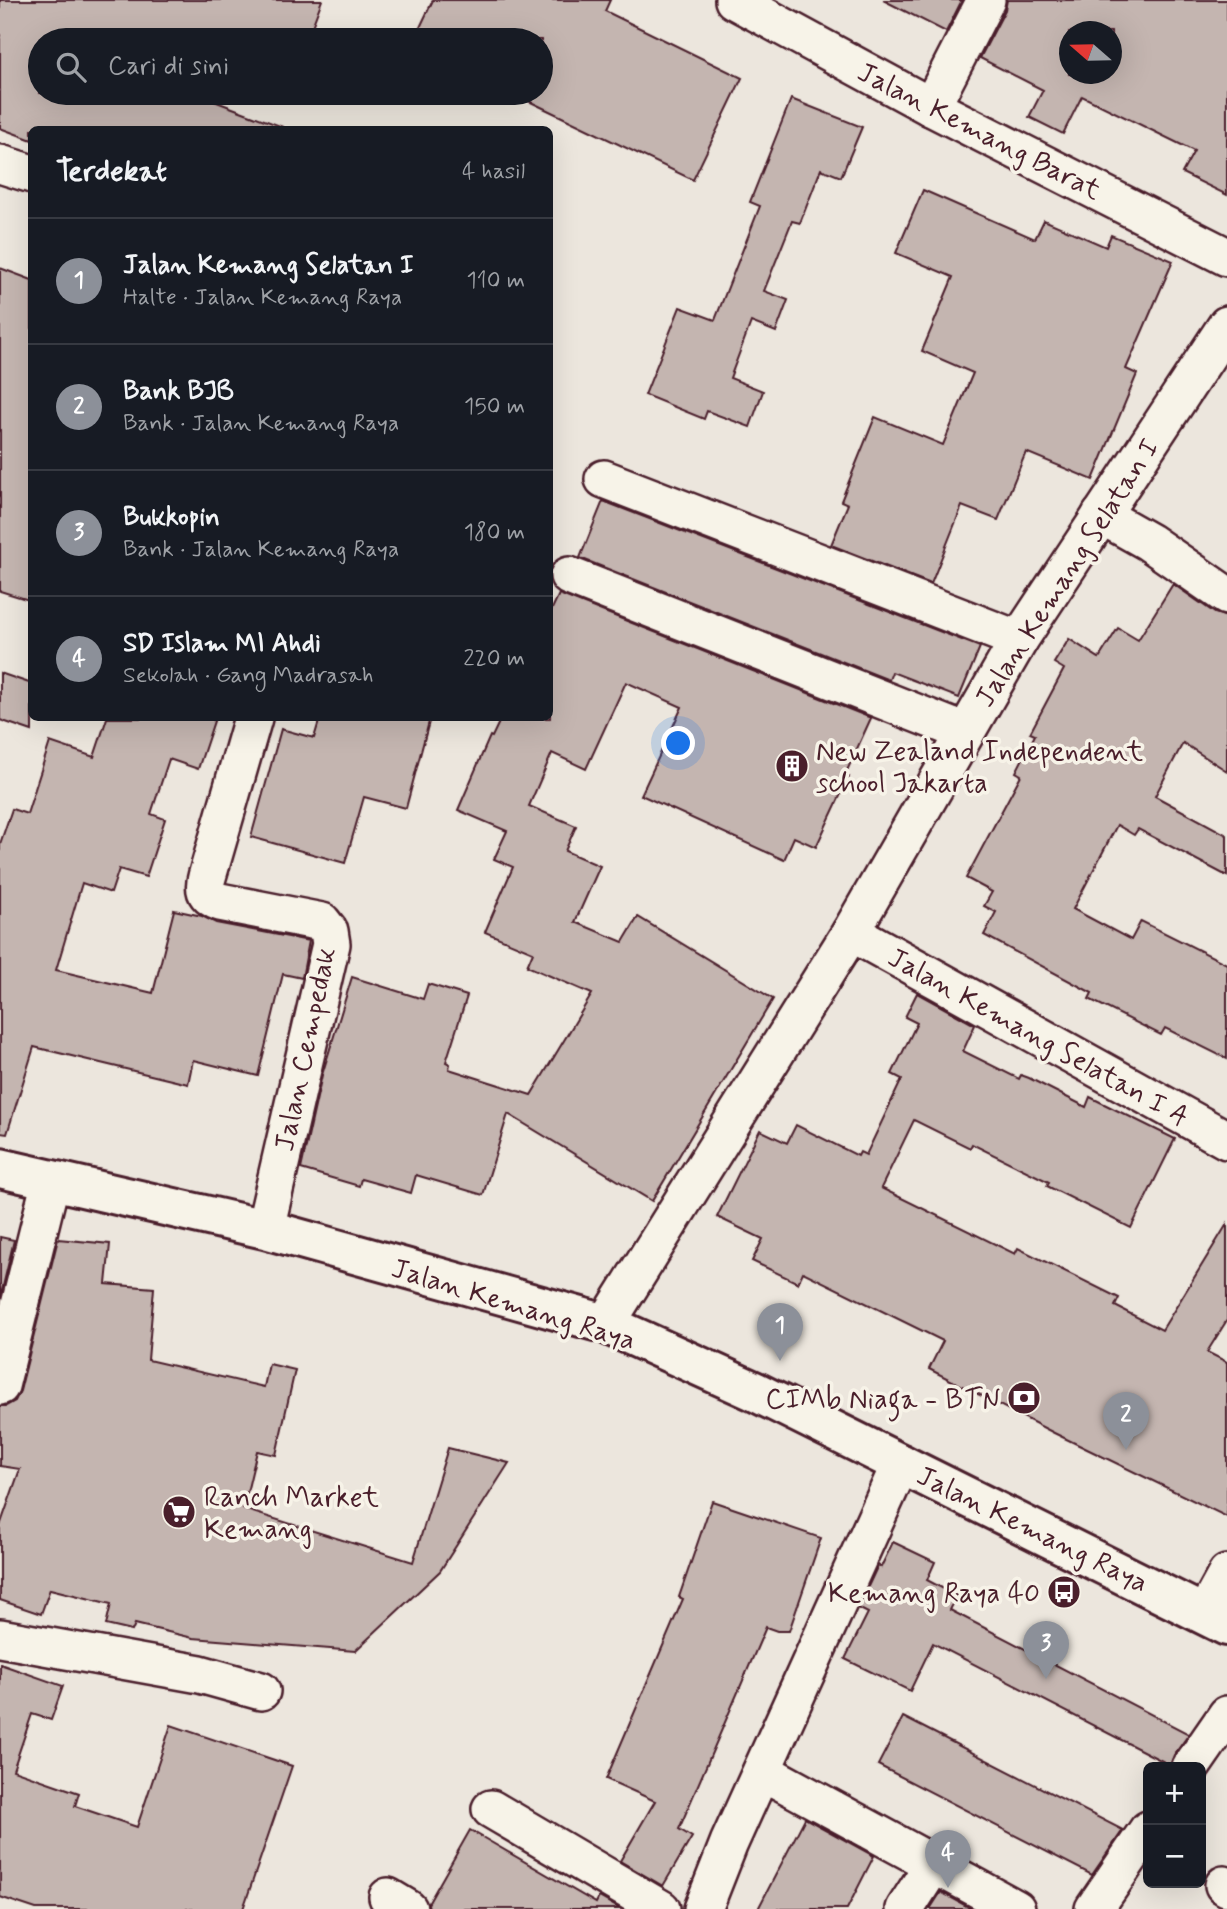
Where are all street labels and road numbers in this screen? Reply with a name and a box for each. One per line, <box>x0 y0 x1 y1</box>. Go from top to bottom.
street label: Jalan Kemang Barat <box>851 55 1108 210</box>
street label: Jalan Kemang Selatan I <box>967 432 1169 715</box>
street label: Jalan Kemang Selatan I A <box>881 940 1195 1136</box>
street label: Jalan Cempedak <box>267 944 346 1155</box>
street label: Jalan Kemang Raya <box>387 1251 640 1360</box>
street label: Jalan Kemang Raya <box>910 1458 1154 1602</box>

